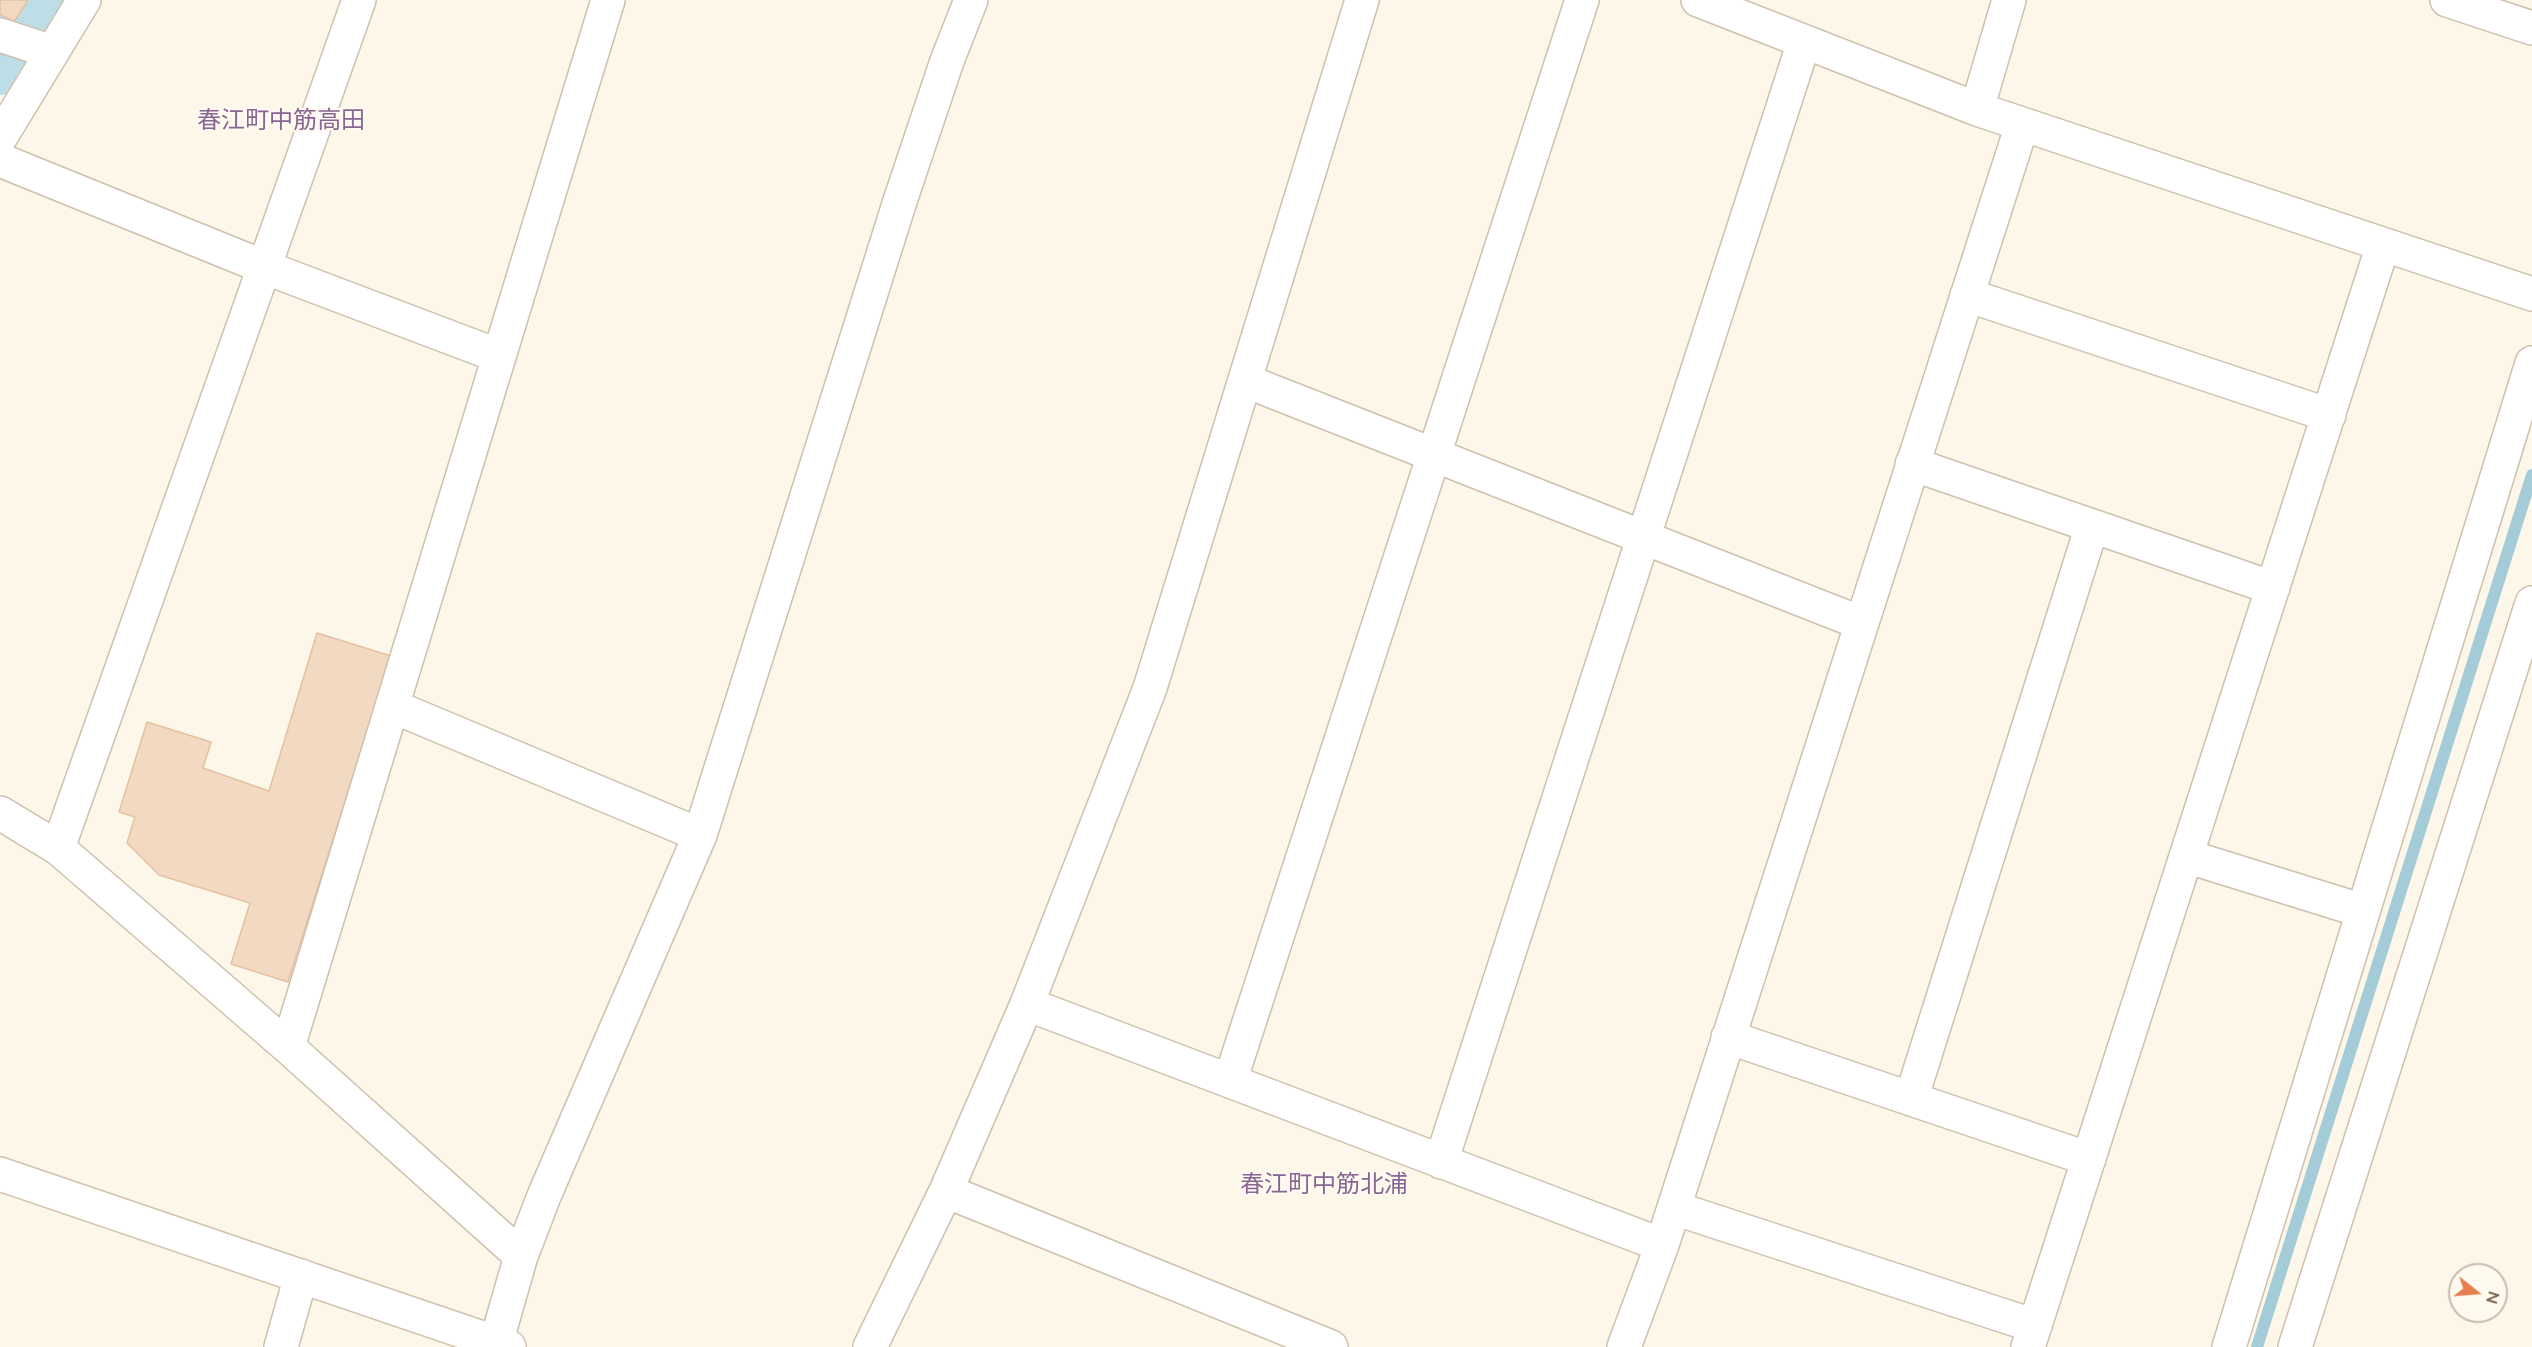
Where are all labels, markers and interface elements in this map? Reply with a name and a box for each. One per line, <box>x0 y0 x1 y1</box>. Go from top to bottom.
district label: 春江町中筋高田 <box>197 107 365 135</box>
district label: 春江町中筋北浦 <box>1240 1171 1408 1199</box>
north arrow <box>2448 1263 2508 1323</box>
text: N <box>2482 1289 2505 1306</box>

